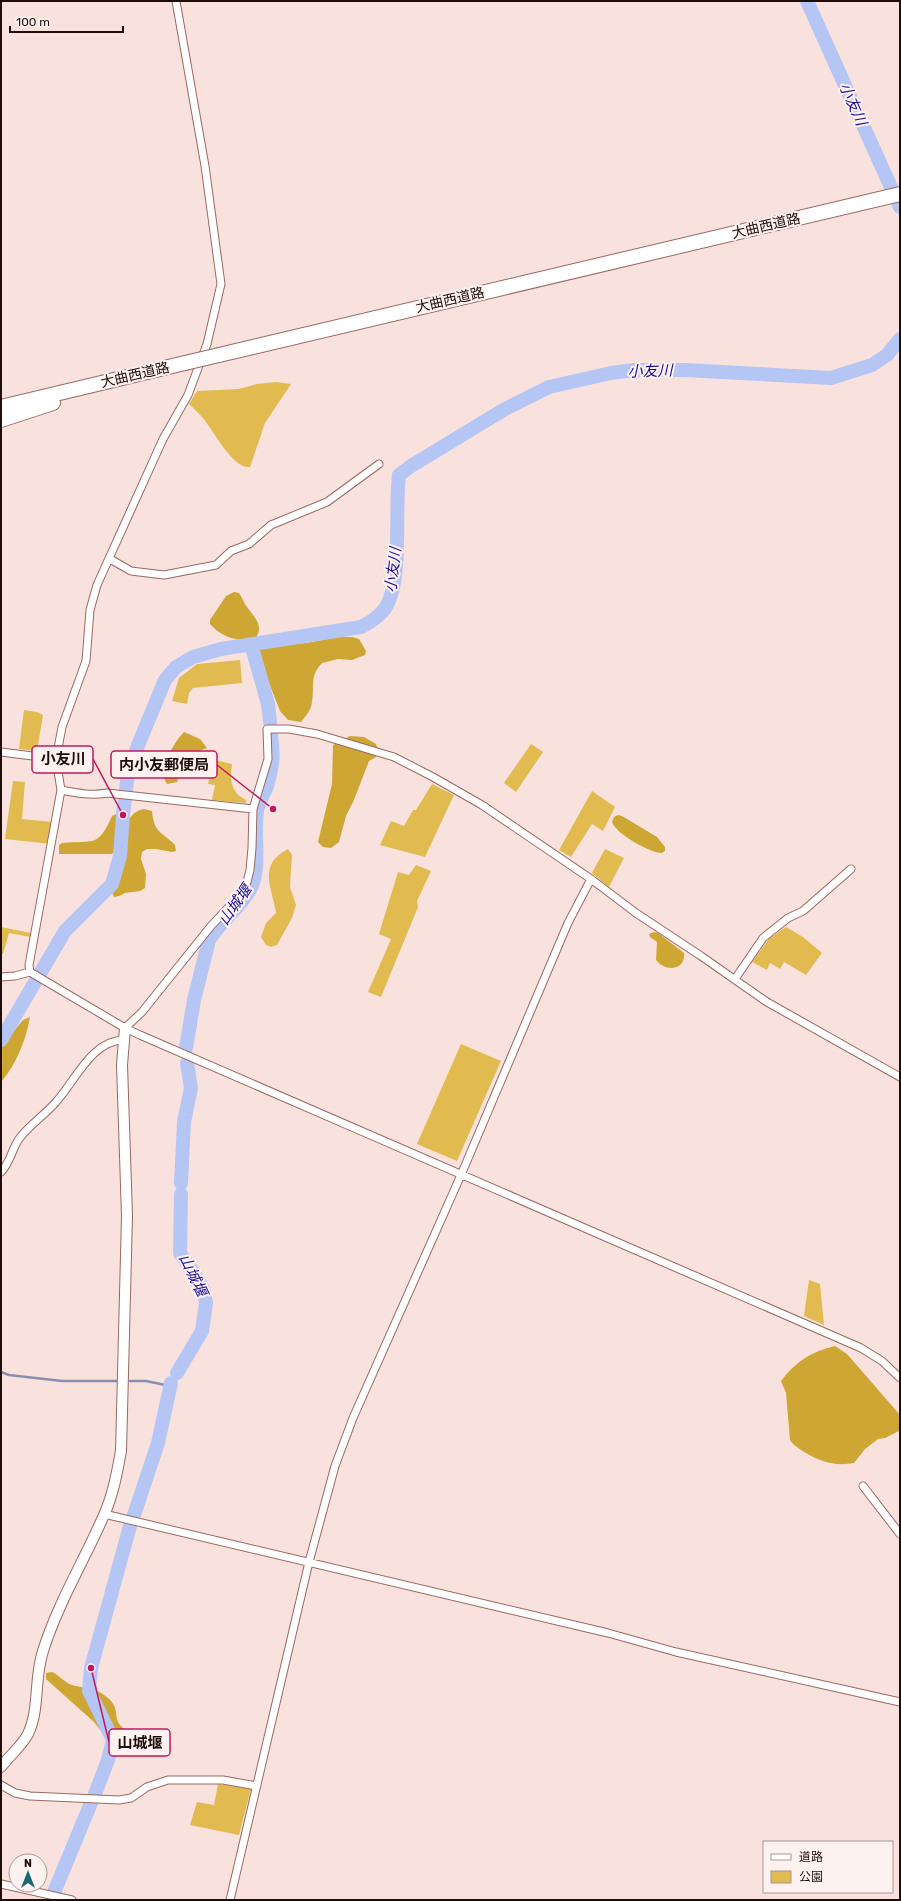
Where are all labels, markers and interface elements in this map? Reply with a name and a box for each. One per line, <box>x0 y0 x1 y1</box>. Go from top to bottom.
scale bar <box>10 8 123 34</box>
text: 100 m <box>16 15 50 29</box>
water label: 小友川 <box>836 80 871 130</box>
street label: 大曲西道路 <box>730 210 802 242</box>
street label: 大曲西道路 <box>414 284 486 316</box>
street label: 大曲西道路 <box>99 359 171 391</box>
water label: 小友川 <box>627 361 675 381</box>
water label: 小友川 <box>381 545 405 593</box>
callout: 小友川 <box>32 746 93 773</box>
text: 小友川 <box>40 750 86 768</box>
callout: 内小友郵便局 <box>111 751 217 778</box>
text: 内小友郵便局 <box>119 756 209 774</box>
water label: 山城堰 <box>215 879 257 929</box>
water label: 山城堰 <box>175 1251 212 1302</box>
callout: 山城堰 <box>109 1729 170 1756</box>
text: 山城堰 <box>117 1734 163 1752</box>
legend <box>763 1841 893 1893</box>
text: 道路 <box>799 1850 823 1864</box>
north arrow <box>8 1853 48 1893</box>
text: N <box>24 1857 32 1870</box>
text: 公園 <box>799 1870 823 1884</box>

